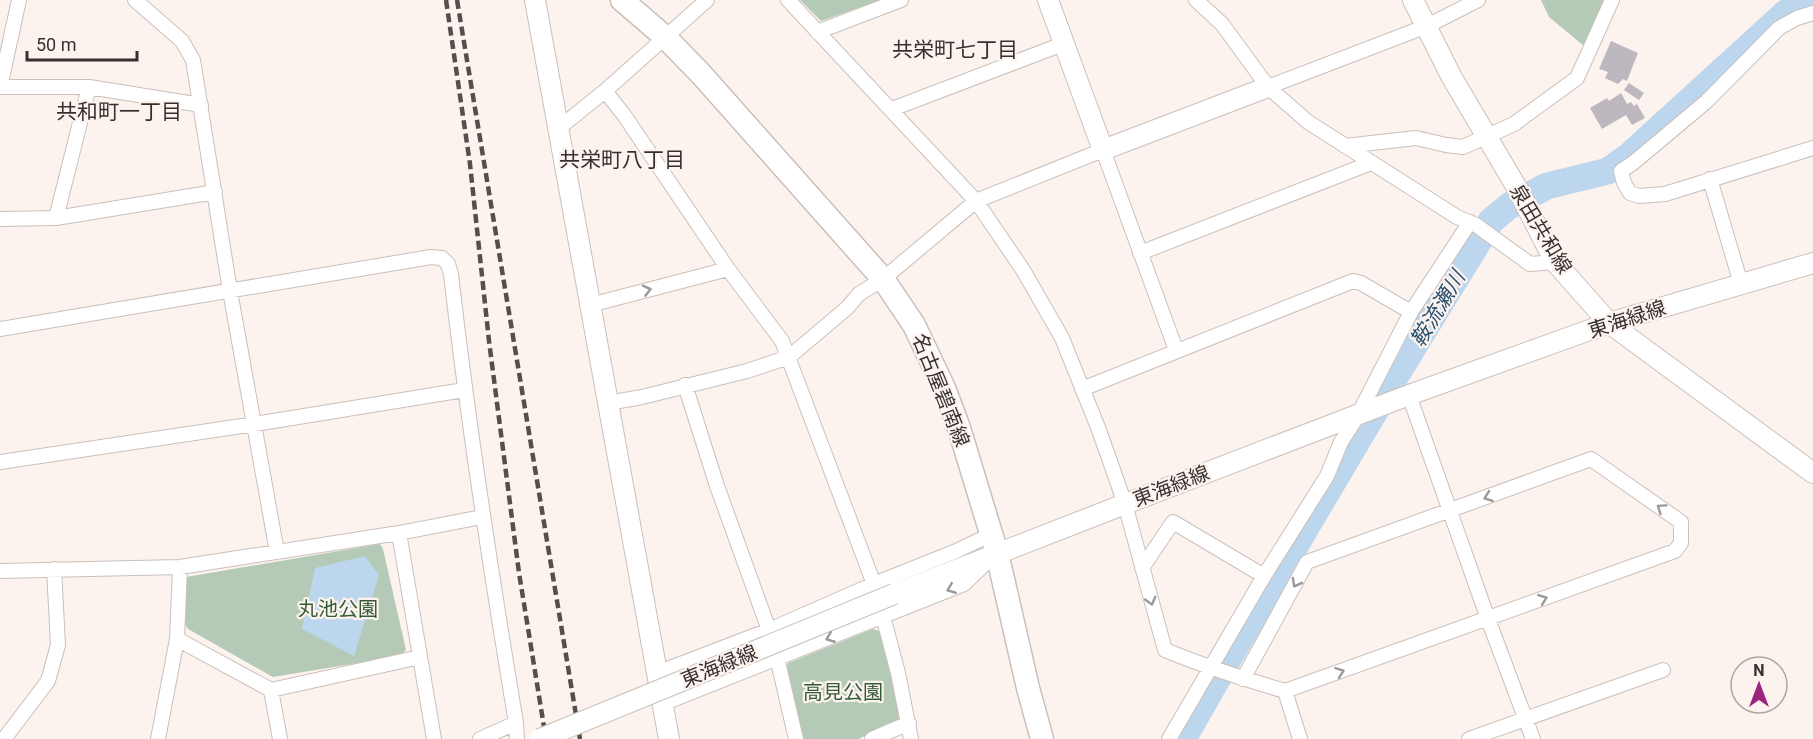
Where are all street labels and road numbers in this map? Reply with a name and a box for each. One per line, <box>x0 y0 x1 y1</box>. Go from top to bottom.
street label: 泉田共和線 <box>1505 180 1577 278</box>
street label: 東海緑線 <box>1585 295 1669 343</box>
street label: 名古屋碧南線 <box>907 330 975 450</box>
street label: 東海緑線 <box>1129 460 1213 512</box>
street label: 東海緑線 <box>677 640 761 692</box>

